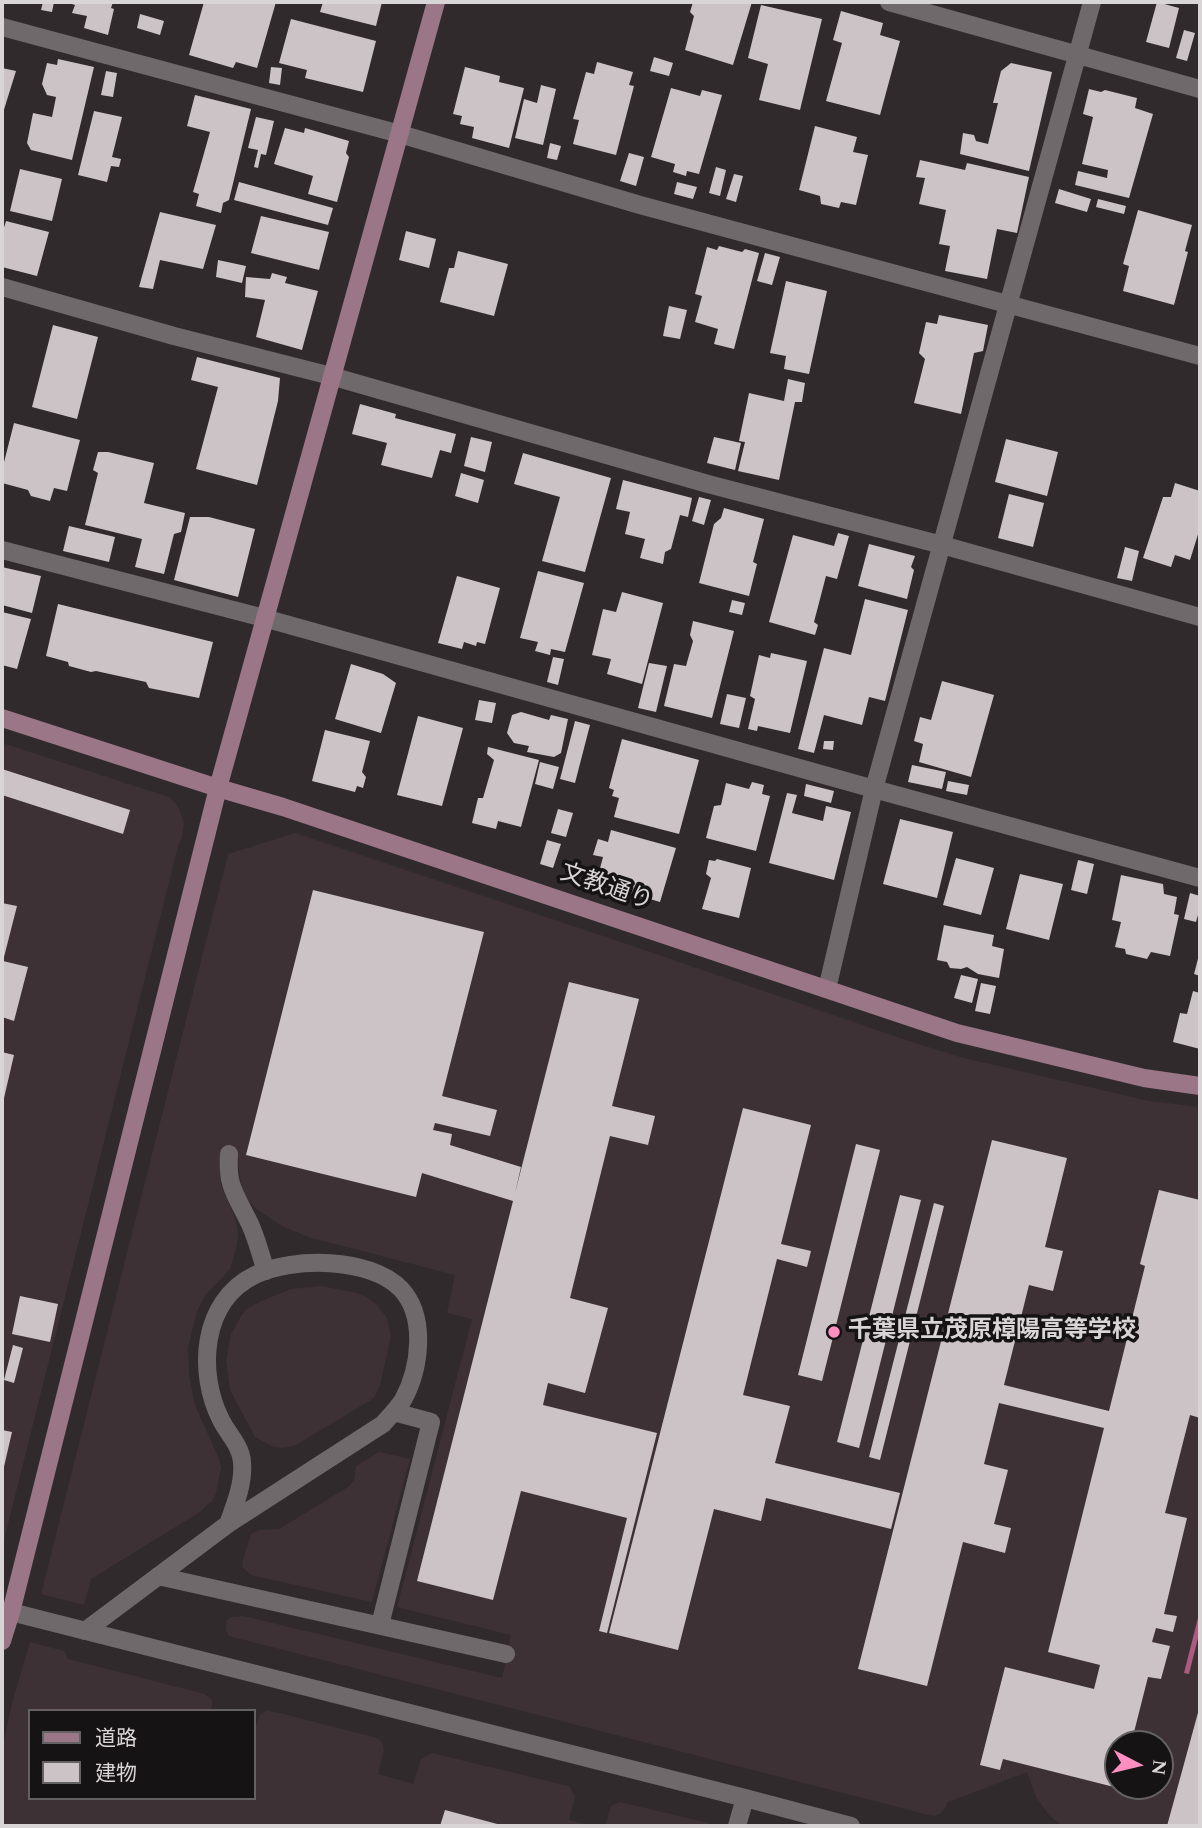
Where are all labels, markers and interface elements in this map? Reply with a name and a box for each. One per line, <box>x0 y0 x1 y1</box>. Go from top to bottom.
street label: 文教通り <box>556 860 656 918</box>
place label: 千葉県立茂原樟陽高等学校 <box>848 1318 1136 1346</box>
marker: 千葉県立茂原樟陽高等学校 <box>826 1324 842 1340</box>
legend <box>28 1709 256 1800</box>
text: 道路 <box>95 1723 137 1755</box>
north arrow <box>1104 1730 1174 1800</box>
text: 建物 <box>95 1758 137 1790</box>
text: N <box>1143 1758 1174 1777</box>

